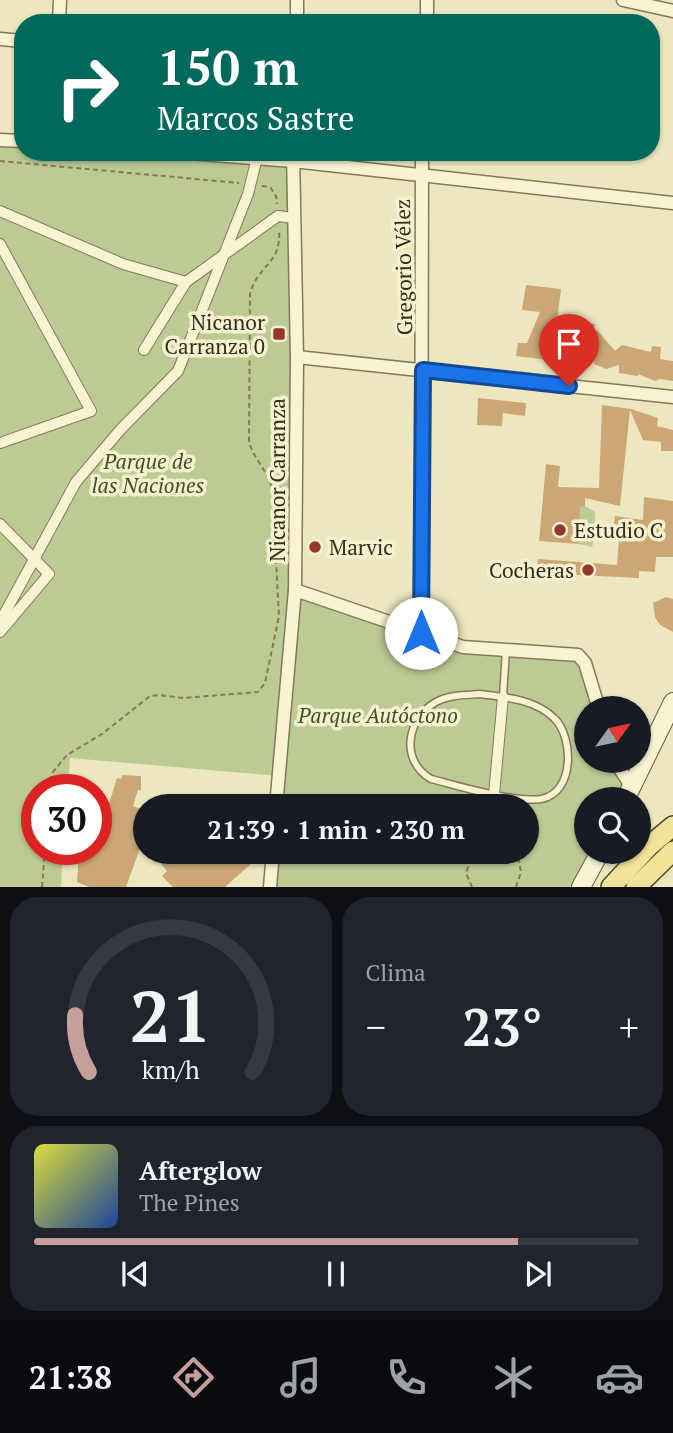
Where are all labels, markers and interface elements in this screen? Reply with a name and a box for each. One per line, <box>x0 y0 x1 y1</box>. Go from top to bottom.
text: 150 m <box>157 34 299 99</box>
icon: right <box>42 42 133 133</box>
text: Marcos Sastre <box>157 97 354 139</box>
street label: Gregorio Vélez <box>388 199 418 335</box>
place label: Nicanor Carranza 0 <box>165 308 265 360</box>
pin <box>539 314 599 386</box>
icon: arrive <box>550 325 588 363</box>
marker: Nicanor Carranza 0 <box>271 326 287 342</box>
street label: Nicanor Carranza <box>263 398 291 562</box>
park label: Parque de las Naciones <box>92 447 205 499</box>
place label: Estudio C <box>574 516 663 544</box>
marker: Estudio C <box>552 522 568 538</box>
place label: Marvic <box>329 533 393 561</box>
marker: Marvic <box>307 539 323 555</box>
place label: Cocheras <box>489 556 574 584</box>
marker: Cocheras <box>580 562 596 578</box>
position arrow <box>384 596 458 670</box>
north arrow <box>574 696 651 774</box>
map controls <box>574 696 651 864</box>
park label: Parque Autóctono <box>297 701 458 729</box>
speed limit sign: 30 <box>21 774 112 865</box>
button: search <box>574 787 651 864</box>
text: 21:39 · 1 min · 230 m <box>207 812 465 846</box>
text: Clima <box>366 957 426 988</box>
text: 21 <box>130 967 212 1064</box>
text: 23° <box>462 992 542 1061</box>
text: − <box>366 1002 386 1052</box>
text: + <box>619 1002 639 1052</box>
text: km/h <box>142 1053 200 1086</box>
text: Afterglow <box>139 1153 262 1187</box>
text: The Pines <box>139 1187 240 1218</box>
icon: previous <box>116 1255 154 1293</box>
icon: pause <box>317 1255 355 1293</box>
icon: next <box>519 1255 557 1293</box>
icon: directions <box>169 1353 218 1402</box>
icon: music <box>276 1353 325 1402</box>
icon: phone <box>382 1353 431 1402</box>
icon: climate <box>489 1353 538 1402</box>
icon: car <box>595 1353 644 1402</box>
text: 21:38 <box>29 1356 112 1398</box>

